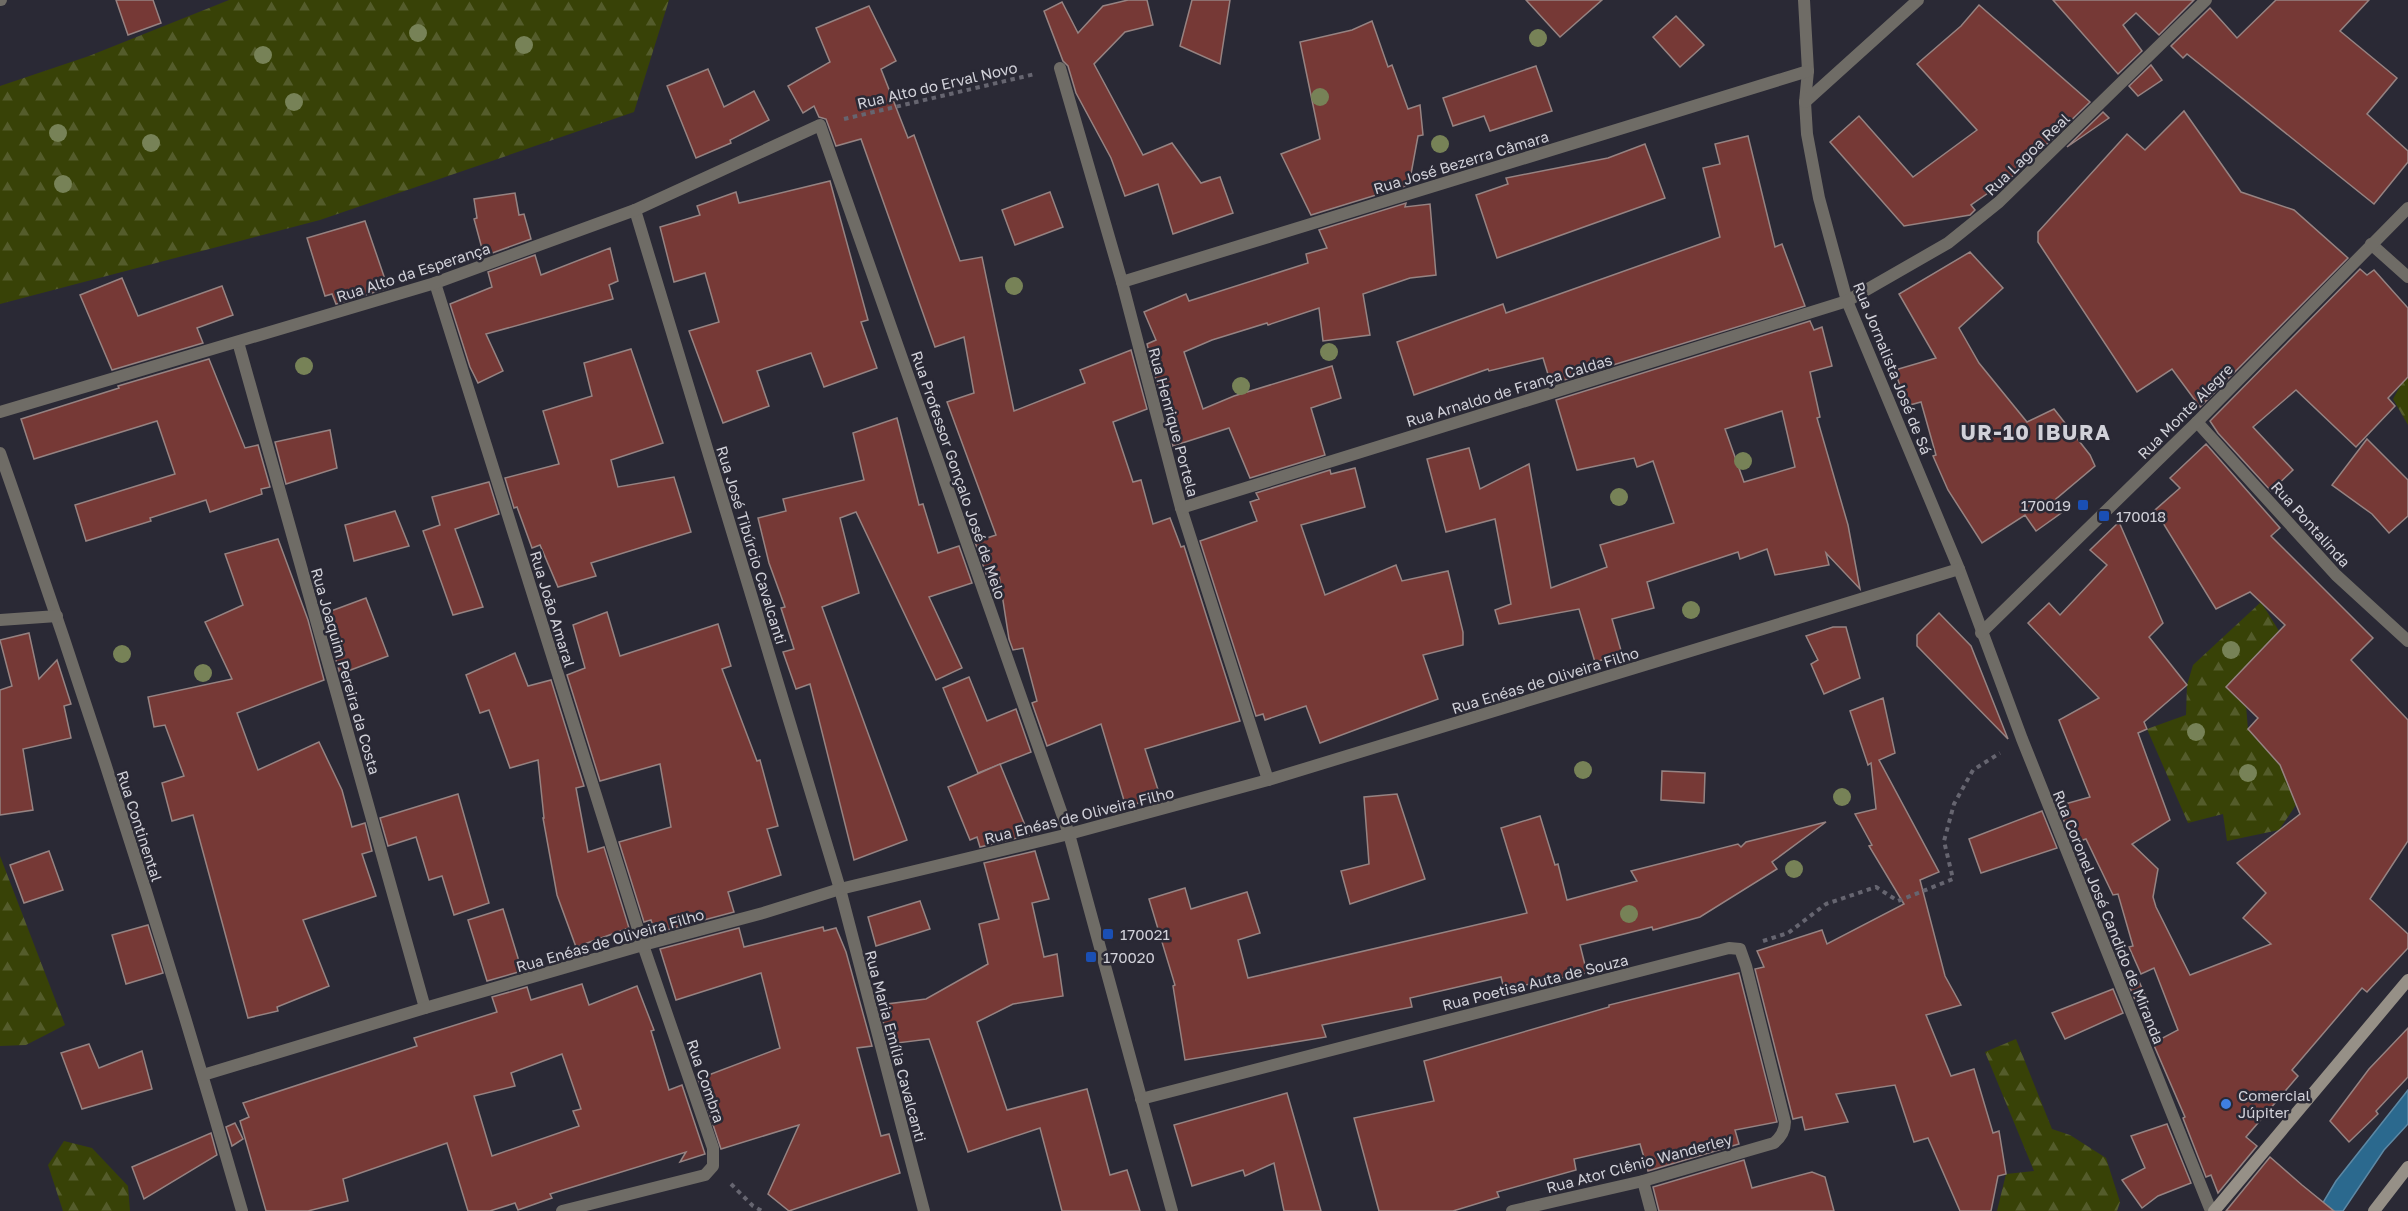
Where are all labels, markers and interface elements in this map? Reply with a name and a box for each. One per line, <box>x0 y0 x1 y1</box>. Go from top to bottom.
street label: Rua Alto do Erval Novo <box>855 58 1019 112</box>
street label: Rua Lagoa Real <box>1981 109 2073 199</box>
street label: Rua José Bezerra Câmara <box>1371 127 1551 197</box>
street label: Rua Alto da Esperança <box>334 239 492 305</box>
street label: Rua Jornalista José de Sá <box>1850 279 1936 457</box>
street label: Rua Henrique Portela <box>1145 345 1203 499</box>
street label: Rua Professor Gonçalo José de Melo <box>908 348 1010 602</box>
street label: Rua Arnaldo de França Caldas <box>1404 350 1614 430</box>
street label: Rua Monte Alegre <box>2134 359 2237 462</box>
district label: UR-10 IBURA <box>1960 419 2112 445</box>
street label: Rua José Tibúrcio Cavalcanti <box>713 444 791 646</box>
street label: Rua Pontalinda <box>2268 477 2354 571</box>
place label: 170019 <box>2021 496 2071 514</box>
marker: 170019 <box>2076 498 2090 512</box>
place label: 170018 <box>2116 507 2166 525</box>
marker: 170018 <box>2097 509 2111 523</box>
street label: Rua João Amaral <box>527 549 579 669</box>
street label: Rua Joaquim Pereira da Costa <box>308 566 384 776</box>
street label: Rua Enéas de Oliveira Filho <box>1449 643 1641 717</box>
street label: Rua Continental <box>114 768 167 884</box>
street label: Rua Enéas de Oliveira Filho <box>982 783 1176 847</box>
street label: Rua Coronel José Candido de Miranda <box>2050 787 2168 1047</box>
street label: Rua Enéas de Oliveira Filho <box>514 905 706 975</box>
place label: 170021 <box>1120 925 1170 943</box>
marker: 170021 <box>1101 927 1115 941</box>
street label: Rua Maria Emília Cavalcanti <box>862 948 930 1144</box>
place label: 170020 <box>1103 948 1155 966</box>
marker: 170020 <box>1084 950 1098 964</box>
street label: Rua Poetisa Auta de Souza <box>1440 950 1630 1014</box>
street label: Rua Combra <box>683 1037 729 1125</box>
place label: Comercial Júpiter <box>2238 1086 2311 1121</box>
marker: Comercial Júpiter <box>2219 1097 2233 1111</box>
street label: Rua Ator Clênio Wanderley <box>1544 1129 1734 1196</box>

